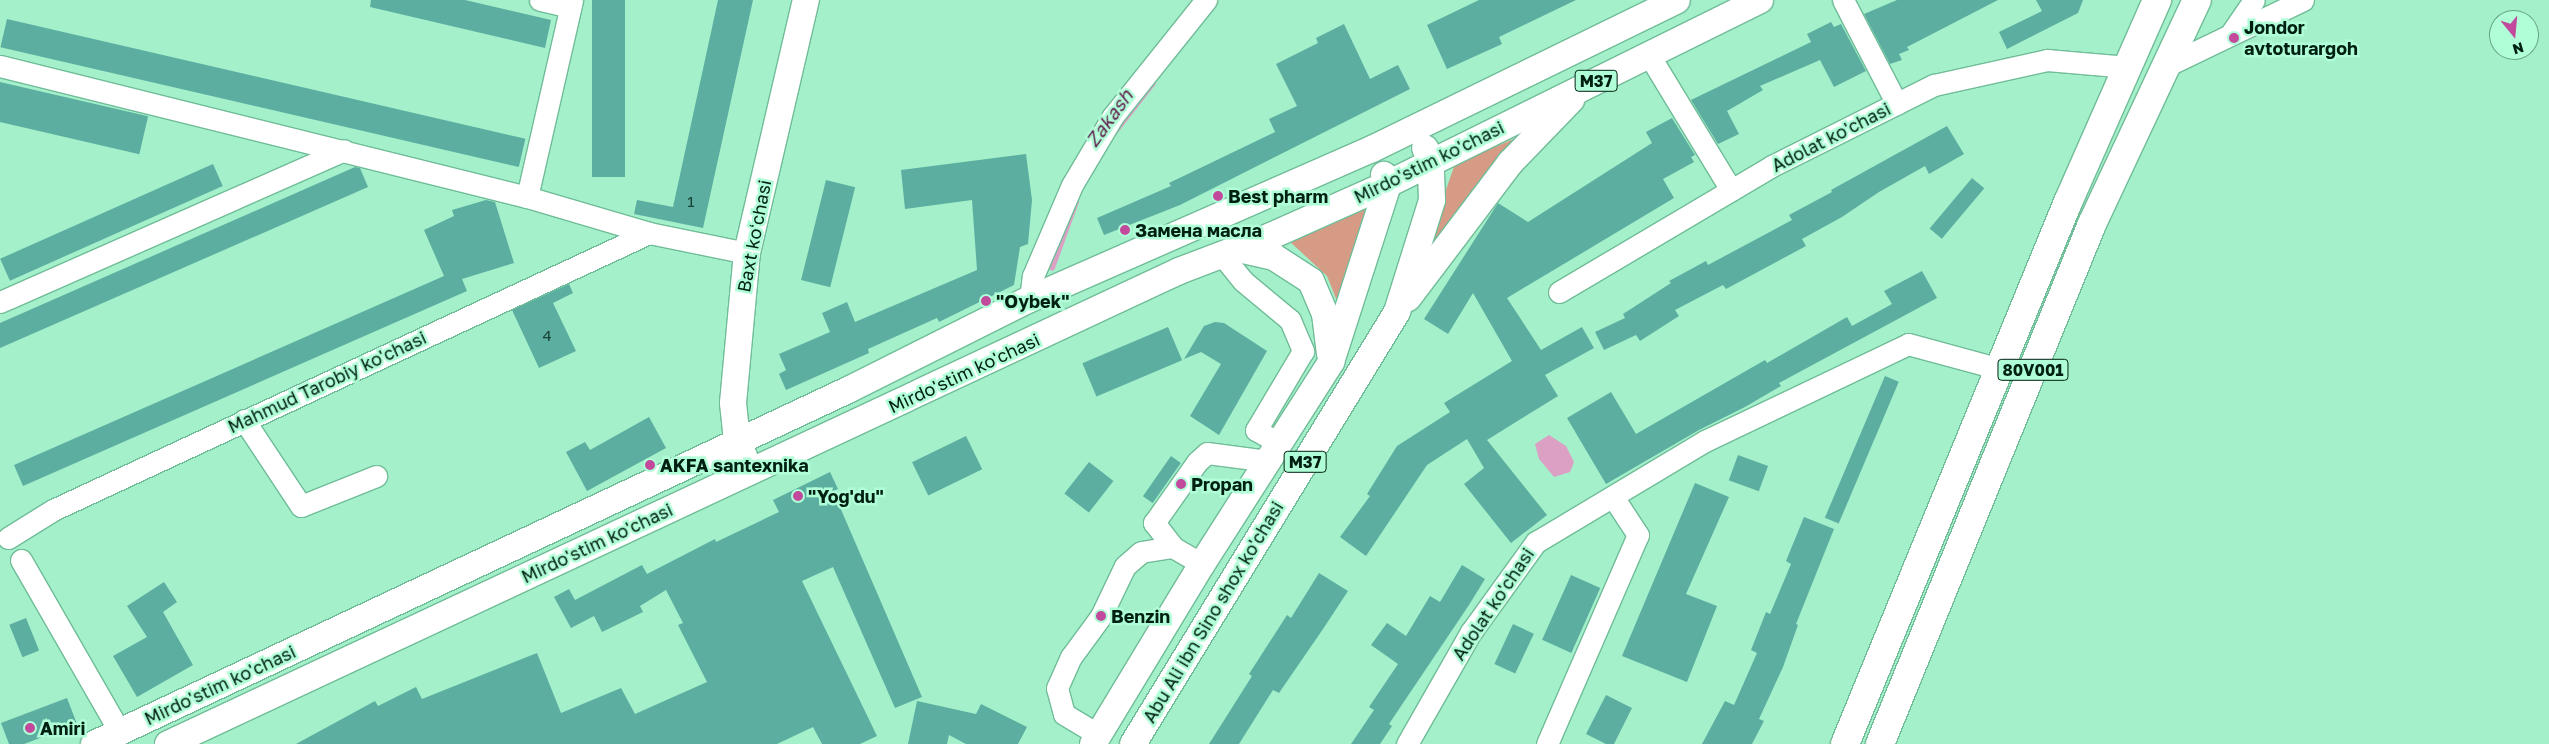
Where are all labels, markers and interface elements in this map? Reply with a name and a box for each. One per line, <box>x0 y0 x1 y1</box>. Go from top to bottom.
north arrow <box>2489 10 2539 60</box>
place label: Jondor avtoturargoh <box>2244 17 2358 59</box>
marker: Jondor avtoturargoh <box>2228 32 2240 44</box>
text: N <box>2511 39 2526 59</box>
road number: M37 <box>1574 68 1618 94</box>
water label: Zakash <box>1081 85 1137 151</box>
street label: Adolat ko'chasi <box>1768 98 1894 176</box>
street label: Mirdo'stim ko'chasi <box>1350 116 1508 208</box>
street label: Baxt koʻchasi <box>733 178 775 294</box>
place label: Best pharm <box>1228 185 1328 207</box>
marker: Best pharm <box>1212 190 1224 202</box>
house number: 1 <box>687 193 695 211</box>
place label: Замена масла <box>1135 219 1262 241</box>
marker: Замена масла <box>1119 224 1131 236</box>
place label: "Oybek" <box>996 290 1070 312</box>
marker: "Oybek" <box>980 295 992 307</box>
street label: Mahmud Tarobiy ko'chasi <box>224 326 430 438</box>
house number: 4 <box>542 327 552 345</box>
street label: Mirdo'stim ko'chasi <box>885 328 1043 418</box>
road number: 80V001 <box>1997 356 2069 384</box>
road number: M37 <box>1282 448 1328 476</box>
place label: AKFA santexnika <box>660 454 809 476</box>
marker: AKFA santexnika <box>644 459 656 471</box>
place label: Propan <box>1191 473 1253 495</box>
marker: Propan <box>1175 478 1187 490</box>
place label: "Yog'du" <box>808 485 884 507</box>
marker: "Yog'du" <box>792 490 804 502</box>
street label: Abu Ali ibn Sino shox ko'chasi <box>1138 497 1288 727</box>
street label: Mirdo'stim ko'chasi <box>518 498 676 588</box>
street label: Adolat ko'chasi <box>1447 544 1539 664</box>
place label: Benzin <box>1111 605 1170 627</box>
marker: Benzin <box>1095 610 1107 622</box>
street label: Mirdo'stim ko'chasi <box>141 640 299 730</box>
place label: Amiri <box>40 717 85 739</box>
marker: Amiri <box>24 722 36 734</box>

